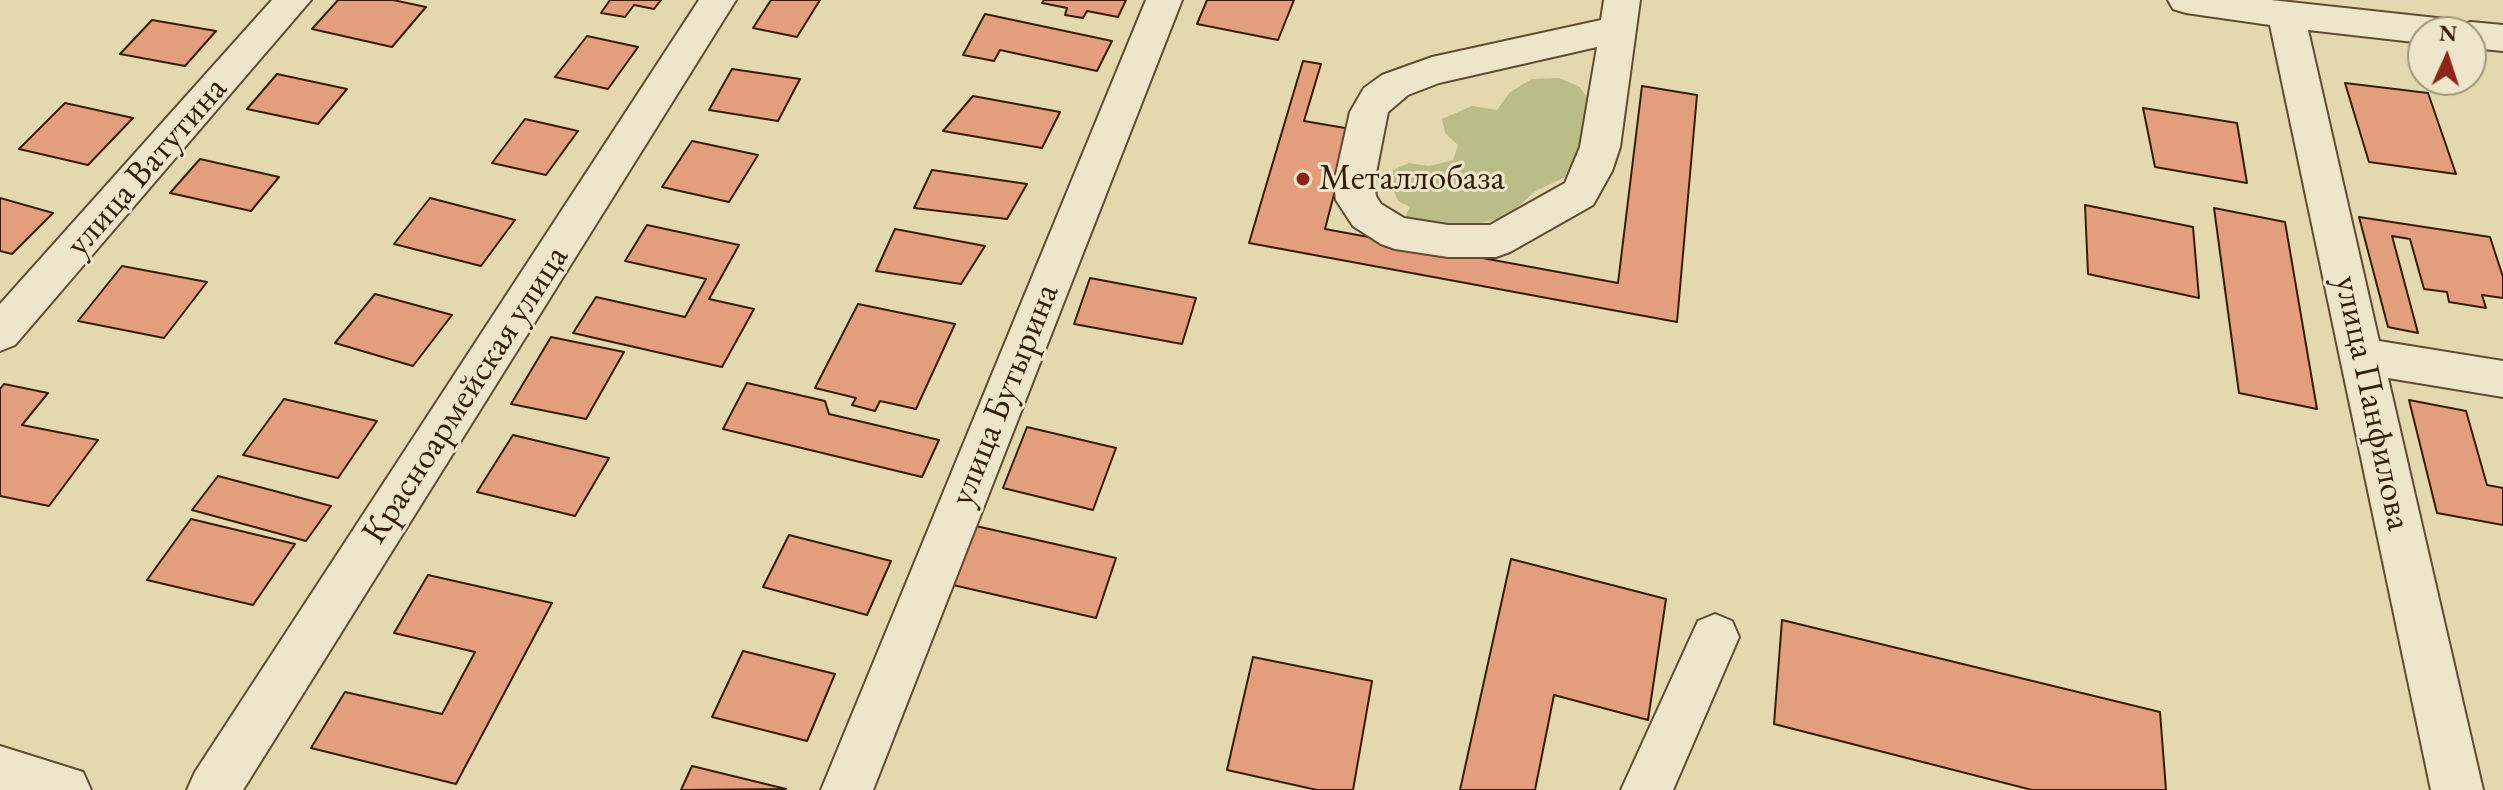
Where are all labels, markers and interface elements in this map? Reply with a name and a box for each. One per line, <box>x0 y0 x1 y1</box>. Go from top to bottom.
north arrow <box>2407 16 2487 96</box>
text: N <box>2439 19 2458 48</box>
street label: улица Ватутина <box>57 68 237 266</box>
place label: Металлобаза <box>1319 157 1505 201</box>
marker: Металлобаза <box>1294 170 1312 188</box>
street label: Красноармейская улица <box>353 238 579 552</box>
street label: улица Панфилова <box>2324 272 2420 534</box>
street label: улица Бутырина <box>941 278 1069 512</box>

